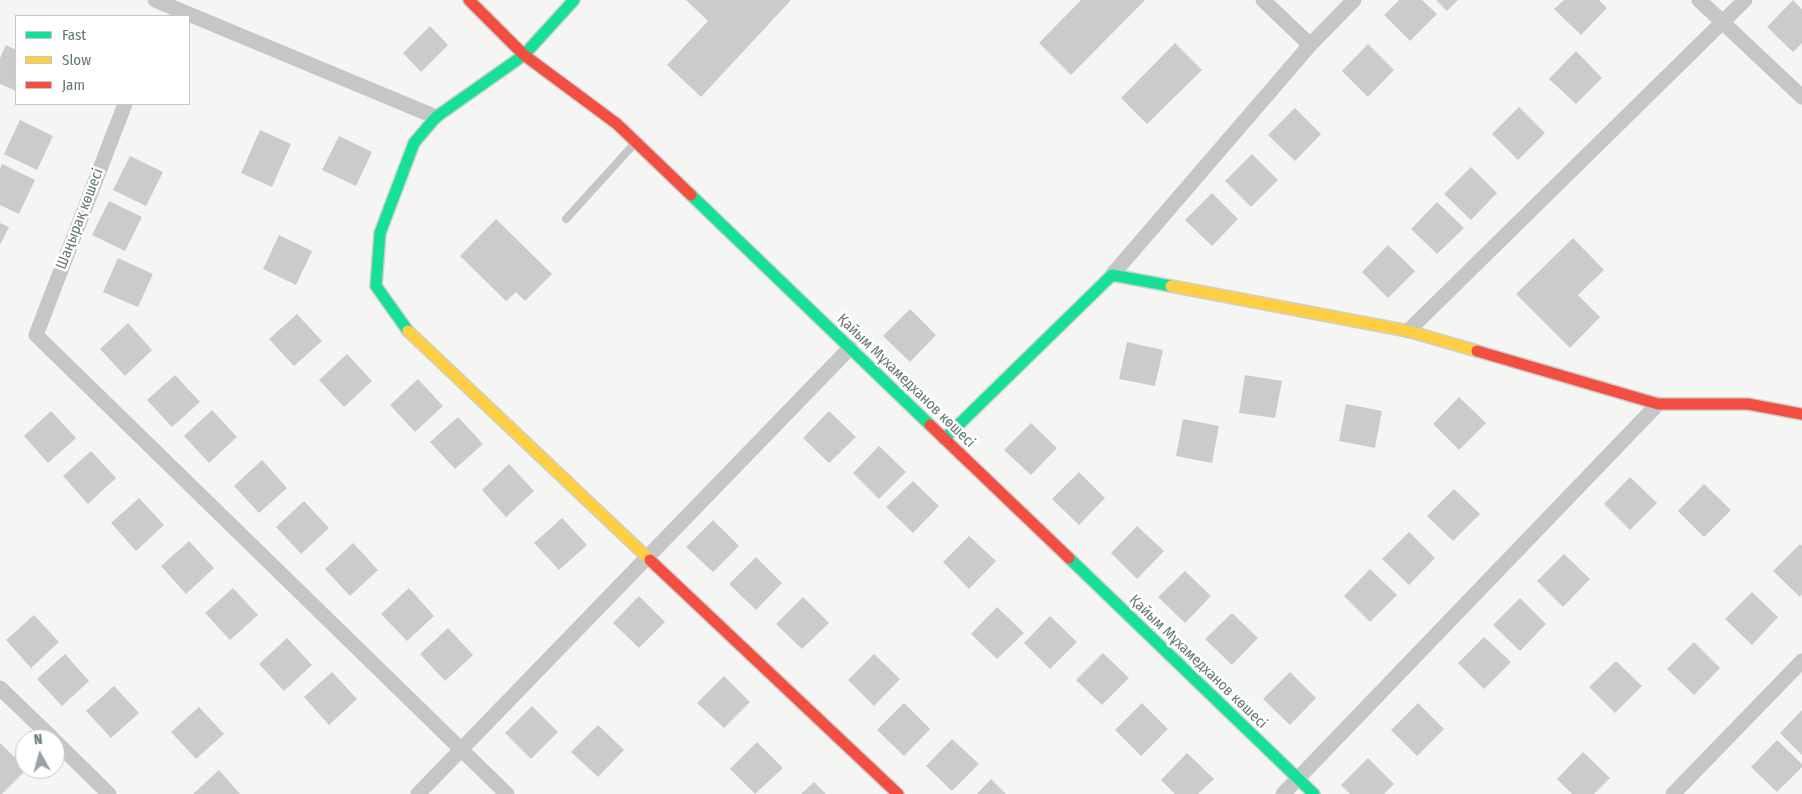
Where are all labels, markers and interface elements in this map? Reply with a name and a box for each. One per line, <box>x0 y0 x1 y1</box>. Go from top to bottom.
legend <box>15 15 190 105</box>
text: Fast <box>62 26 86 44</box>
text: Slow <box>62 51 91 69</box>
text: Jam <box>62 76 85 94</box>
street label: Шаңырақ көшесі <box>52 166 108 272</box>
street label: Қайым Мұхамедханов көшесі <box>833 310 979 452</box>
street label: Қайым Мұхамедханов көшесі <box>1125 591 1271 733</box>
north arrow <box>15 729 65 779</box>
text: N <box>33 731 43 749</box>

